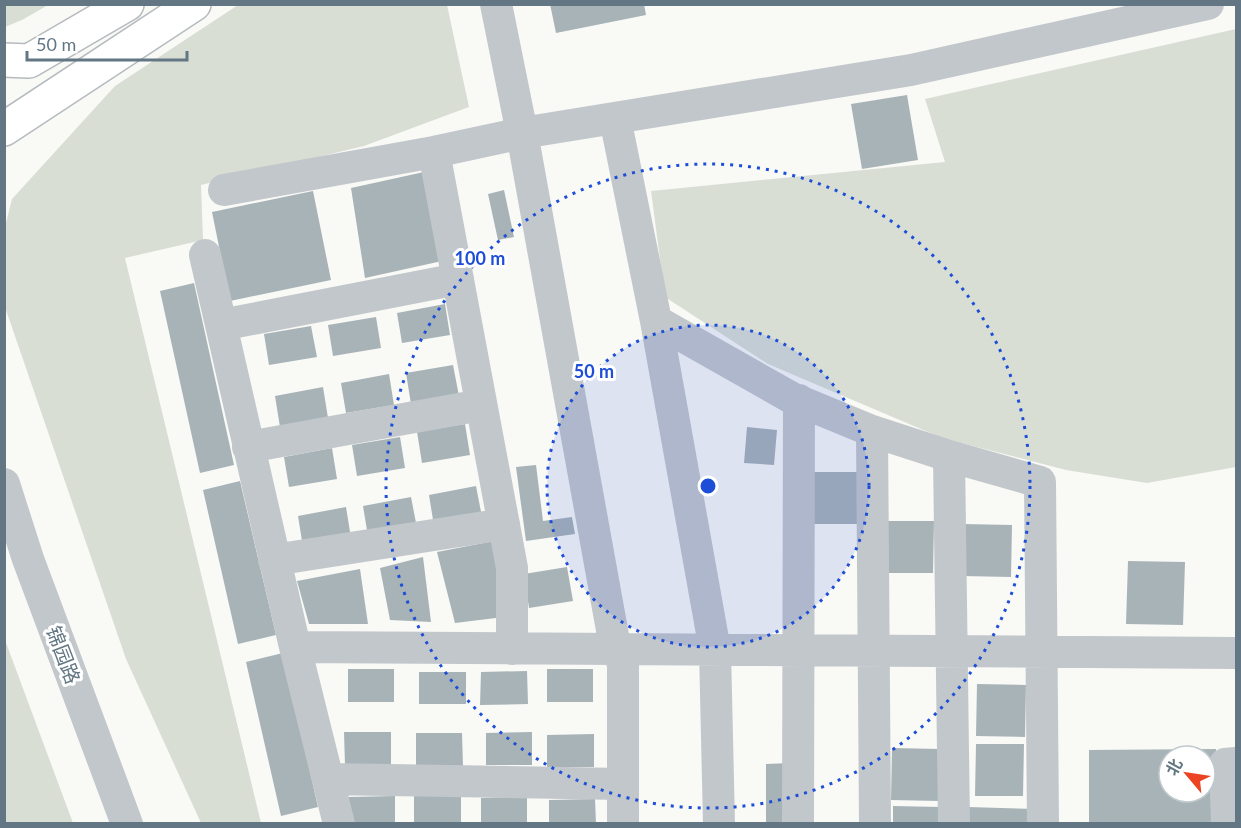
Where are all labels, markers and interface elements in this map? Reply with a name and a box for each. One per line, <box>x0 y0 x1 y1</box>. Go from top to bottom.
scale bar <box>27 24 188 62</box>
text: 50 m <box>36 33 76 55</box>
text: 100 m <box>455 247 505 269</box>
text: 50 m <box>574 360 614 382</box>
centre of rings <box>698 476 718 496</box>
street label: 锦园路 <box>42 622 86 687</box>
north arrow <box>1157 744 1217 804</box>
text: 北 <box>1161 755 1186 778</box>

